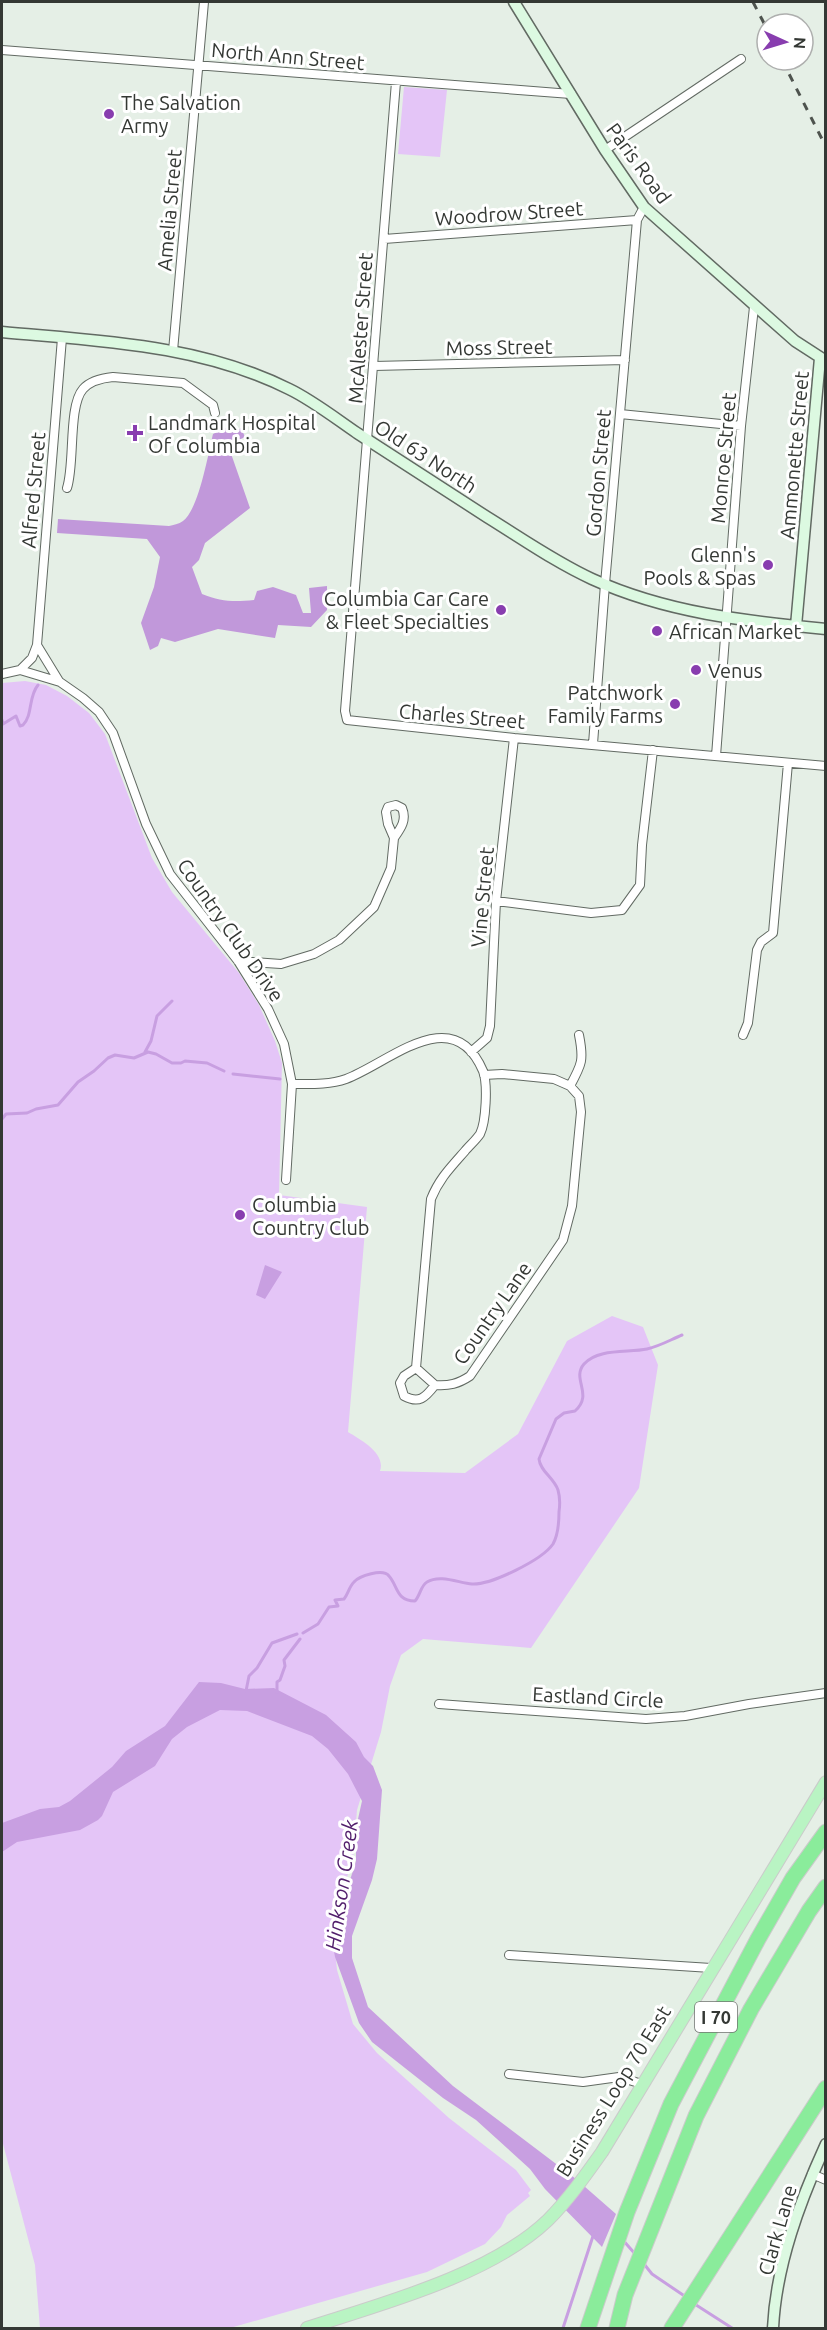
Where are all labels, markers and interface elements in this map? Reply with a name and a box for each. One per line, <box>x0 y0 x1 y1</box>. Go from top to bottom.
north arrow <box>755 12 815 72</box>
text: N <box>791 36 809 50</box>
street label: North Ann Street <box>210 38 366 74</box>
place label: The Salvation Army <box>121 91 241 137</box>
marker: The Salvation Army <box>102 107 116 121</box>
street label: Paris Road <box>602 118 676 208</box>
street label: Amelia Street <box>152 148 186 272</box>
street label: Woodrow Street <box>434 196 584 230</box>
street label: McAlester Street <box>343 251 377 404</box>
street label: Moss Street <box>445 335 553 359</box>
street label: Ammonette Street <box>775 370 813 540</box>
street label: Monroe Street <box>706 392 740 524</box>
street label: Gordon Street <box>581 408 615 538</box>
place label: Landmark Hospital Of Columbia <box>148 411 316 457</box>
street label: Old 63 North <box>371 414 481 498</box>
marker: Landmark Hospital Of Columbia <box>126 424 144 442</box>
street label: Alfred Street <box>16 431 50 549</box>
place label: Glenn's Pools & Spas <box>644 543 756 589</box>
marker: Glenn's Pools & Spas <box>761 558 775 572</box>
place label: Columbia Car Care & Fleet Specialties <box>324 587 489 633</box>
marker: Columbia Car Care & Fleet Specialties <box>494 603 508 617</box>
place label: African Market <box>669 620 802 643</box>
marker: African Market <box>650 624 664 638</box>
place label: Venus <box>708 659 763 682</box>
marker: Venus <box>689 663 703 677</box>
place label: Patchwork Family Farms <box>548 681 663 727</box>
marker: Patchwork Family Farms <box>668 697 682 711</box>
street label: Charles Street <box>398 699 526 733</box>
street label: Vine Street <box>466 846 498 948</box>
street label: Country Club Drive <box>173 854 289 1006</box>
place label: Columbia Country Club <box>252 1193 370 1239</box>
marker: Columbia Country Club <box>233 1208 247 1222</box>
street label: Country Lane <box>448 1257 536 1369</box>
street label: Eastland Circle <box>532 1682 664 1712</box>
water label: Hinkson Creek <box>320 1818 362 1952</box>
street label: Business Loop 70 East <box>551 2001 675 2181</box>
road number: I 70 <box>695 2002 737 2032</box>
street label: Clark Lane <box>753 2182 801 2278</box>

